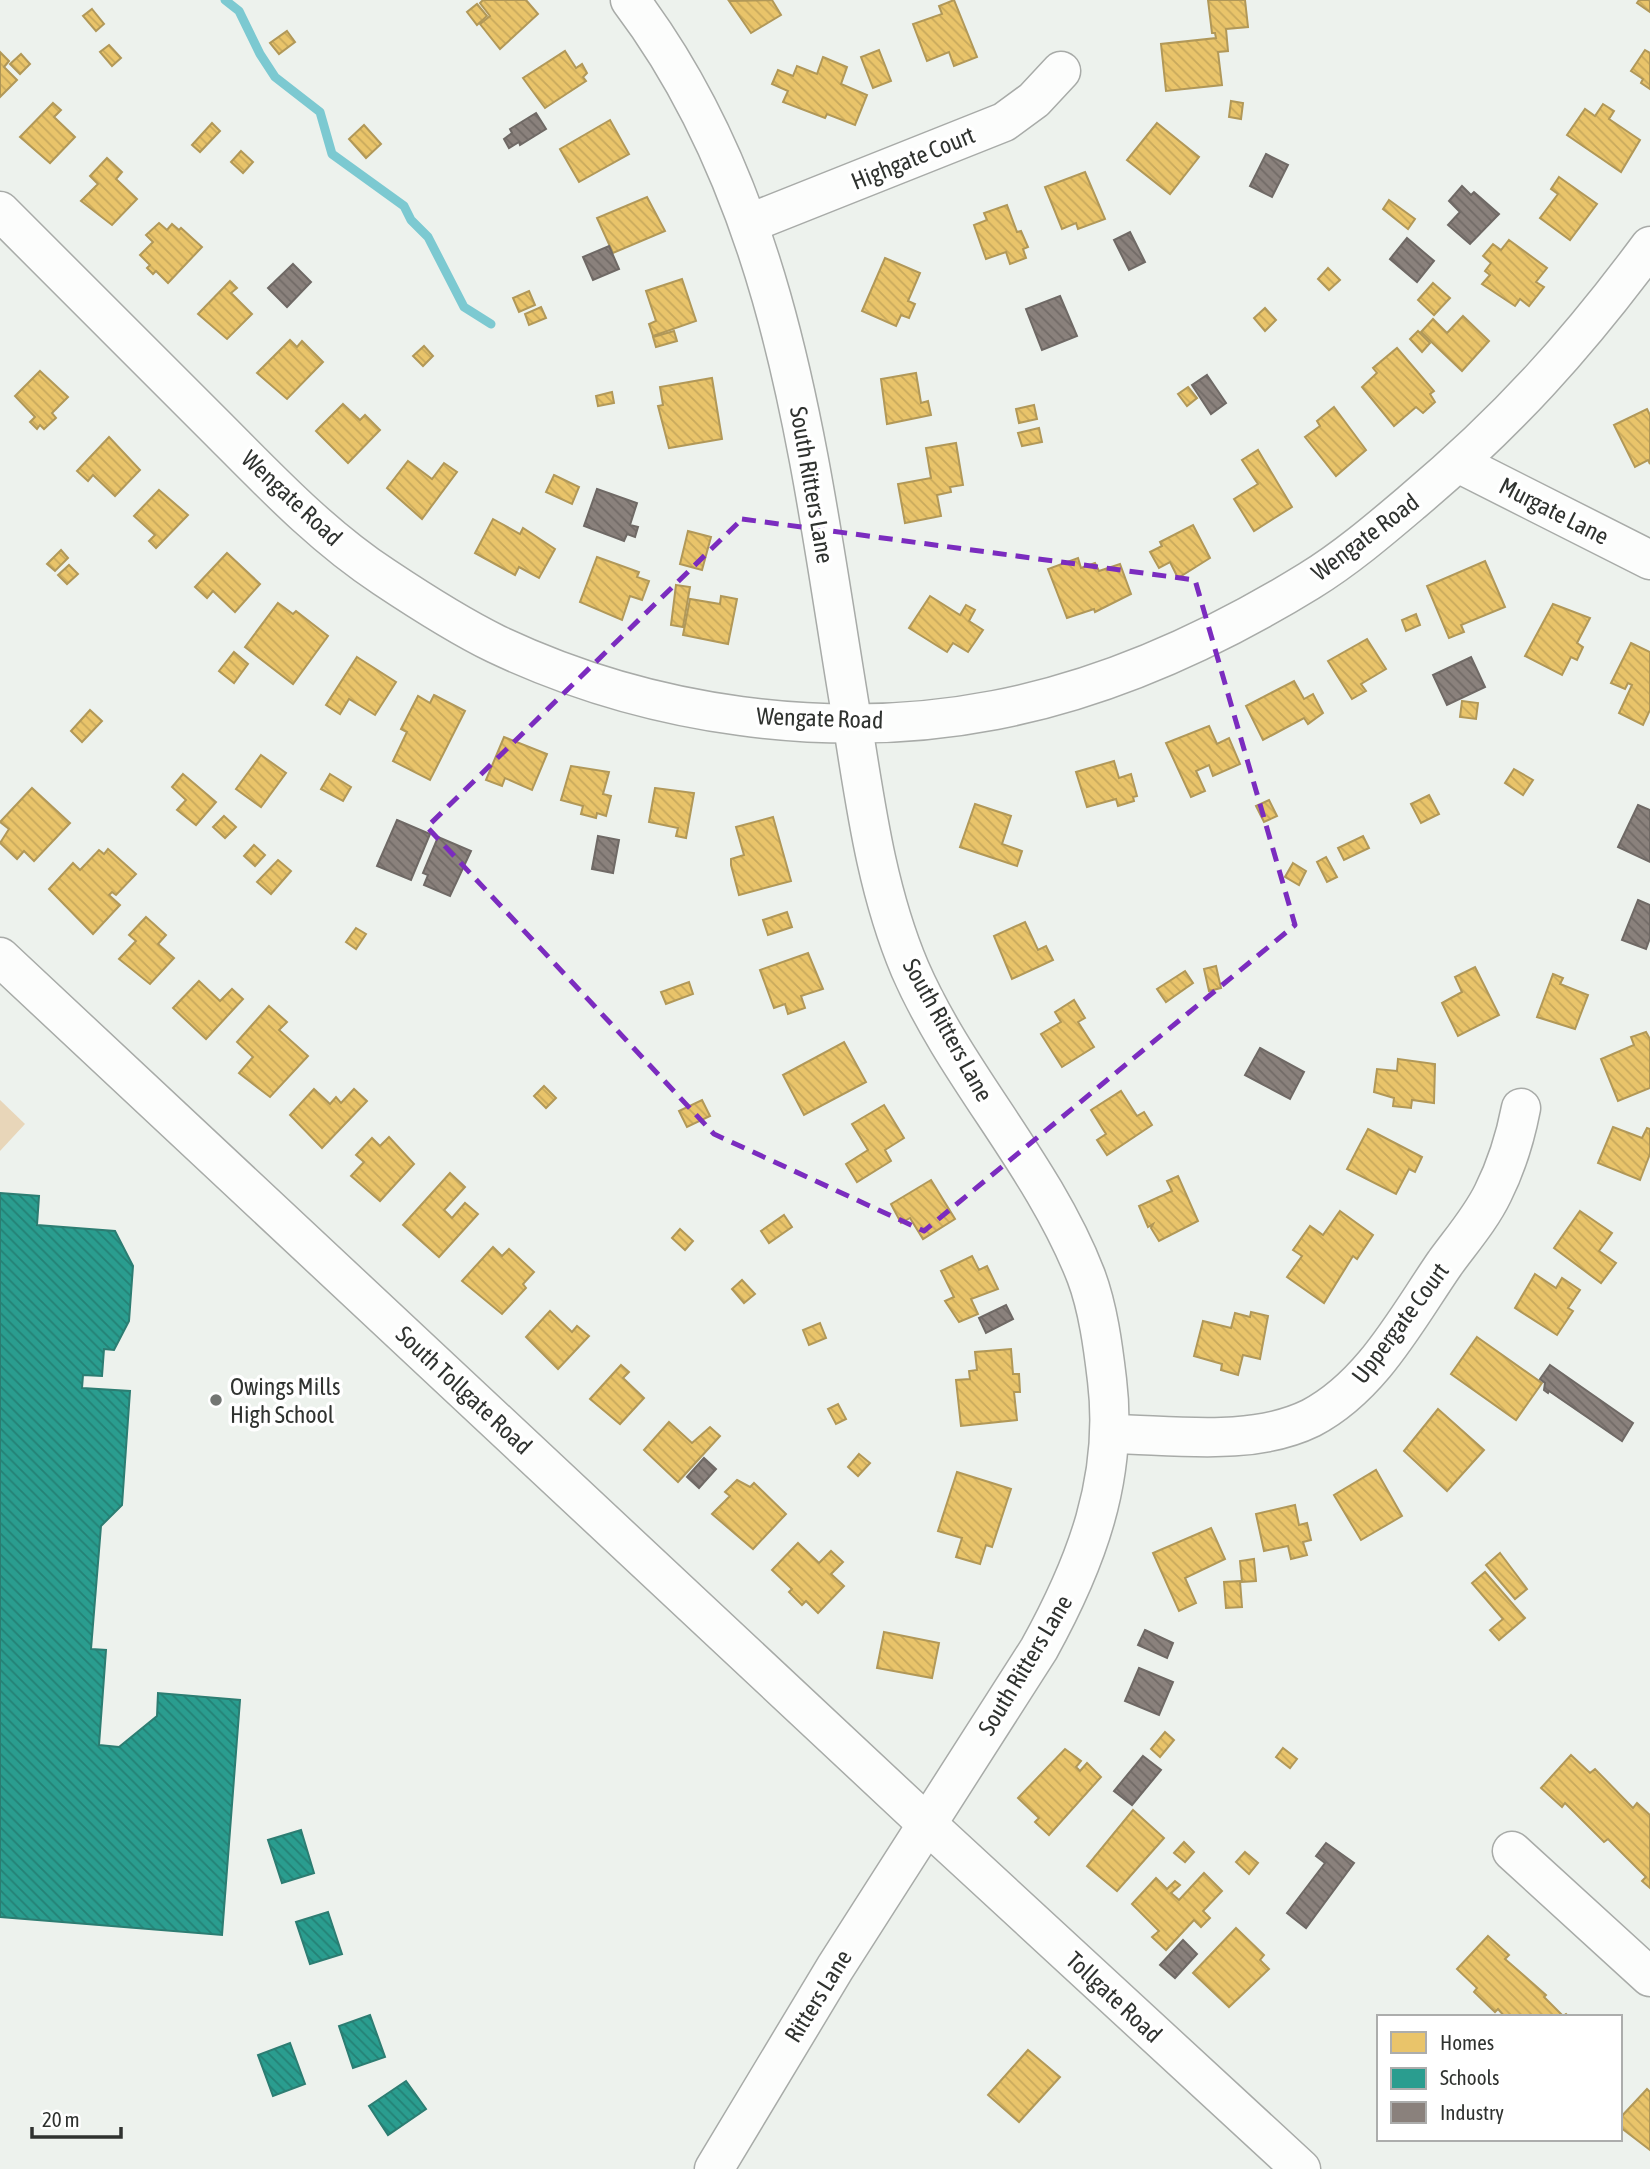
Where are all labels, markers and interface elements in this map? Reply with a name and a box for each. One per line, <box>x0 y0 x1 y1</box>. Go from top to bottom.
street label: Highgate Court <box>847 121 979 195</box>
street label: South Ritters Lane <box>785 405 839 565</box>
street label: Wengate Road <box>236 445 348 551</box>
street label: Murgate Lane <box>1495 472 1613 550</box>
street label: Wengate Road <box>1306 488 1424 586</box>
street label: Wengate Road <box>756 702 884 734</box>
street label: South Ritters Lane <box>898 954 998 1106</box>
street label: Uppergate Court <box>1346 1258 1454 1388</box>
street label: South Tollgate Road <box>391 1320 537 1460</box>
place label: Owings Mills High School <box>230 1373 340 1428</box>
marker: Owings Mills High School <box>208 1392 224 1408</box>
street label: South Ritters Lane <box>973 1590 1077 1740</box>
street label: Ritters Lane <box>779 1945 857 2047</box>
street label: Tollgate Road <box>1061 1946 1167 2048</box>
legend <box>1377 2015 1622 2141</box>
text: Homes <box>1440 2030 1494 2054</box>
text: Schools <box>1440 2065 1500 2089</box>
scale bar <box>32 2096 121 2140</box>
text: Industry <box>1440 2100 1504 2124</box>
text: 20 m <box>42 2107 80 2131</box>

